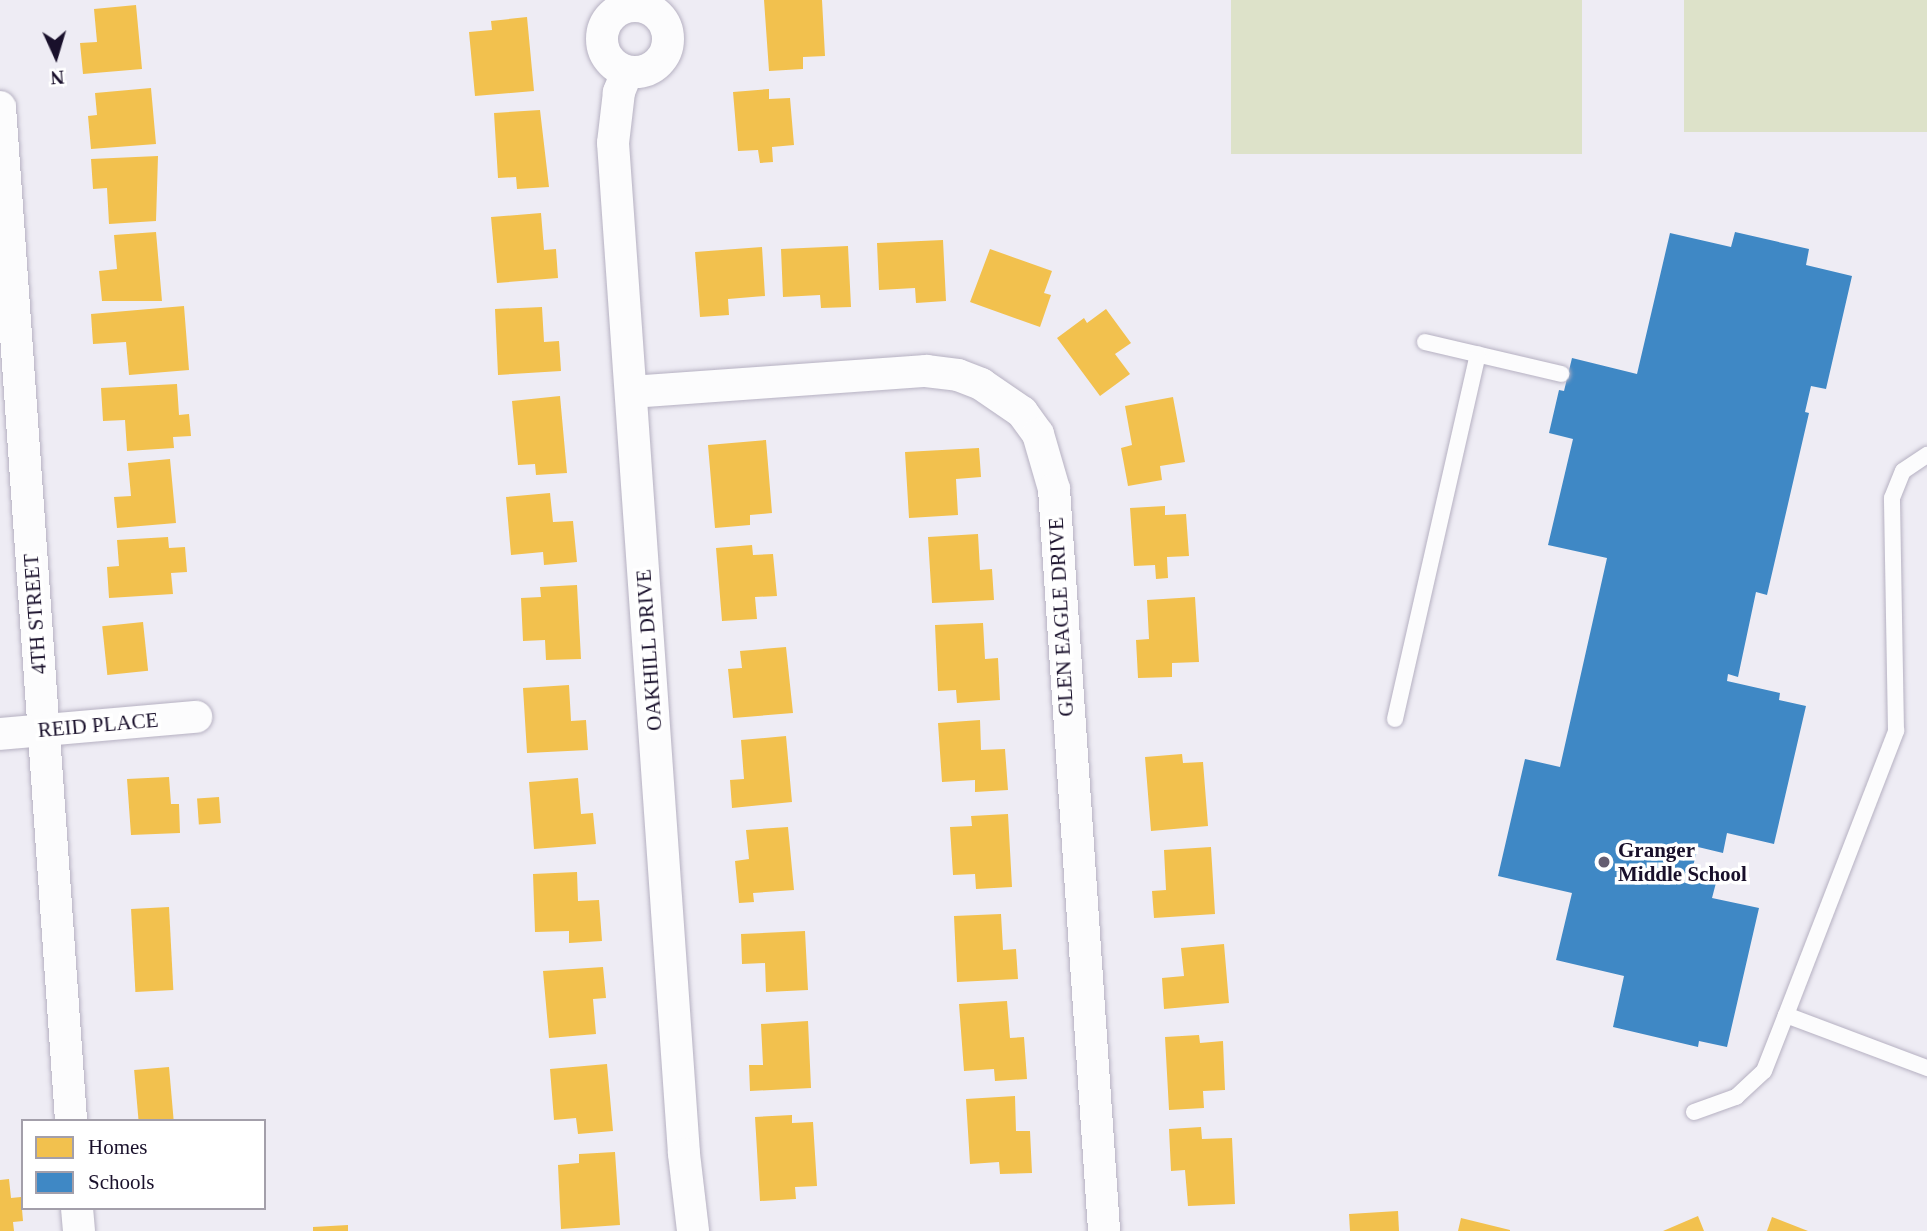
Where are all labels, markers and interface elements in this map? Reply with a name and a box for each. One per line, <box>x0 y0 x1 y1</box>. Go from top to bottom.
north arrow <box>21 21 91 91</box>
text: N <box>50 66 65 88</box>
street label: GLEN EAGLE DRIVE <box>1043 517 1079 717</box>
street label: 4TH STREET <box>18 553 52 675</box>
street label: OAKHILL DRIVE <box>631 568 667 732</box>
street label: REID PLACE <box>37 707 159 743</box>
place label: Granger Middle School <box>1618 837 1747 887</box>
marker: Granger Middle School <box>1596 854 1612 870</box>
legend <box>21 1119 266 1210</box>
text: Homes <box>88 1135 148 1159</box>
text: Schools <box>88 1170 155 1194</box>

